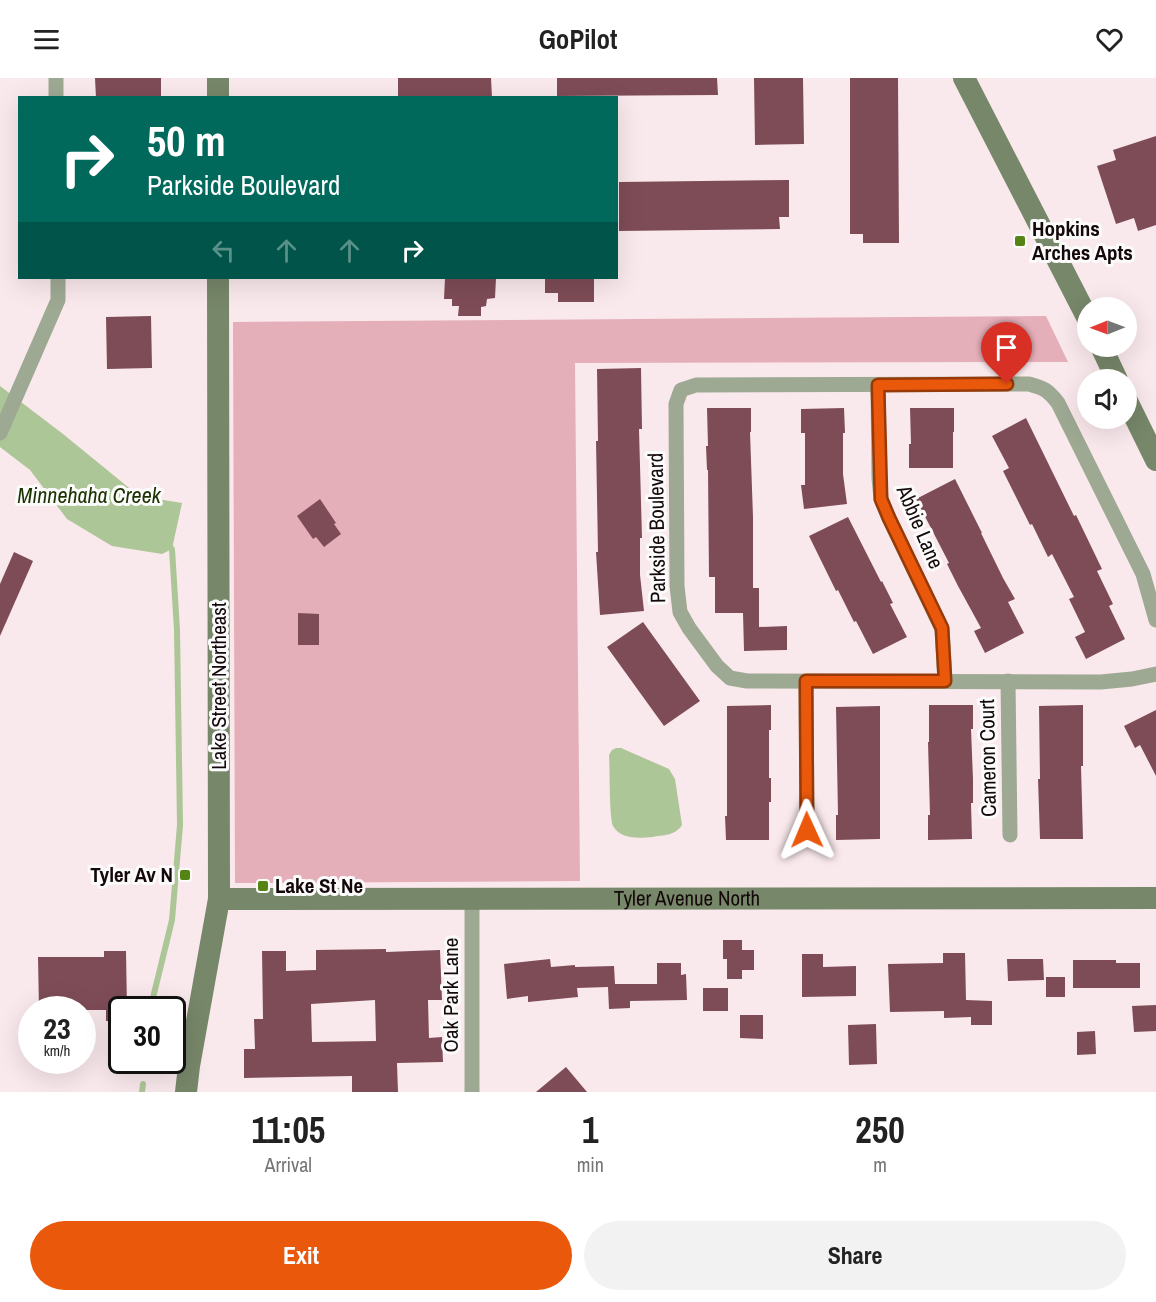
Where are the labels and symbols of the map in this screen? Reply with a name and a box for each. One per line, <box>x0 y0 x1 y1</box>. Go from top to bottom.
place label: Hopkins Arches Apts <box>1032 214 1133 267</box>
marker: Hopkins Arches Apts <box>1013 234 1027 248</box>
north arrow <box>1077 297 1137 357</box>
pin <box>981 322 1032 384</box>
street label: Parkside Boulevard <box>641 453 672 603</box>
water label: Minnehaha Creek <box>17 480 162 510</box>
street label: Abbie Lane <box>890 480 951 573</box>
street label: Lake Street Northeast <box>204 602 233 770</box>
street label: Cameron Court <box>972 699 1003 817</box>
position arrow <box>775 798 839 862</box>
place label: Tyler Av N <box>90 860 173 889</box>
marker: Tyler Av N <box>178 868 192 882</box>
place label: Lake St Ne <box>275 871 363 900</box>
marker: Lake St Ne <box>256 879 270 893</box>
street label: Tyler Avenue North <box>614 883 760 913</box>
street label: Oak Park Lane <box>436 938 465 1052</box>
speed limit sign: 30 <box>108 996 186 1074</box>

